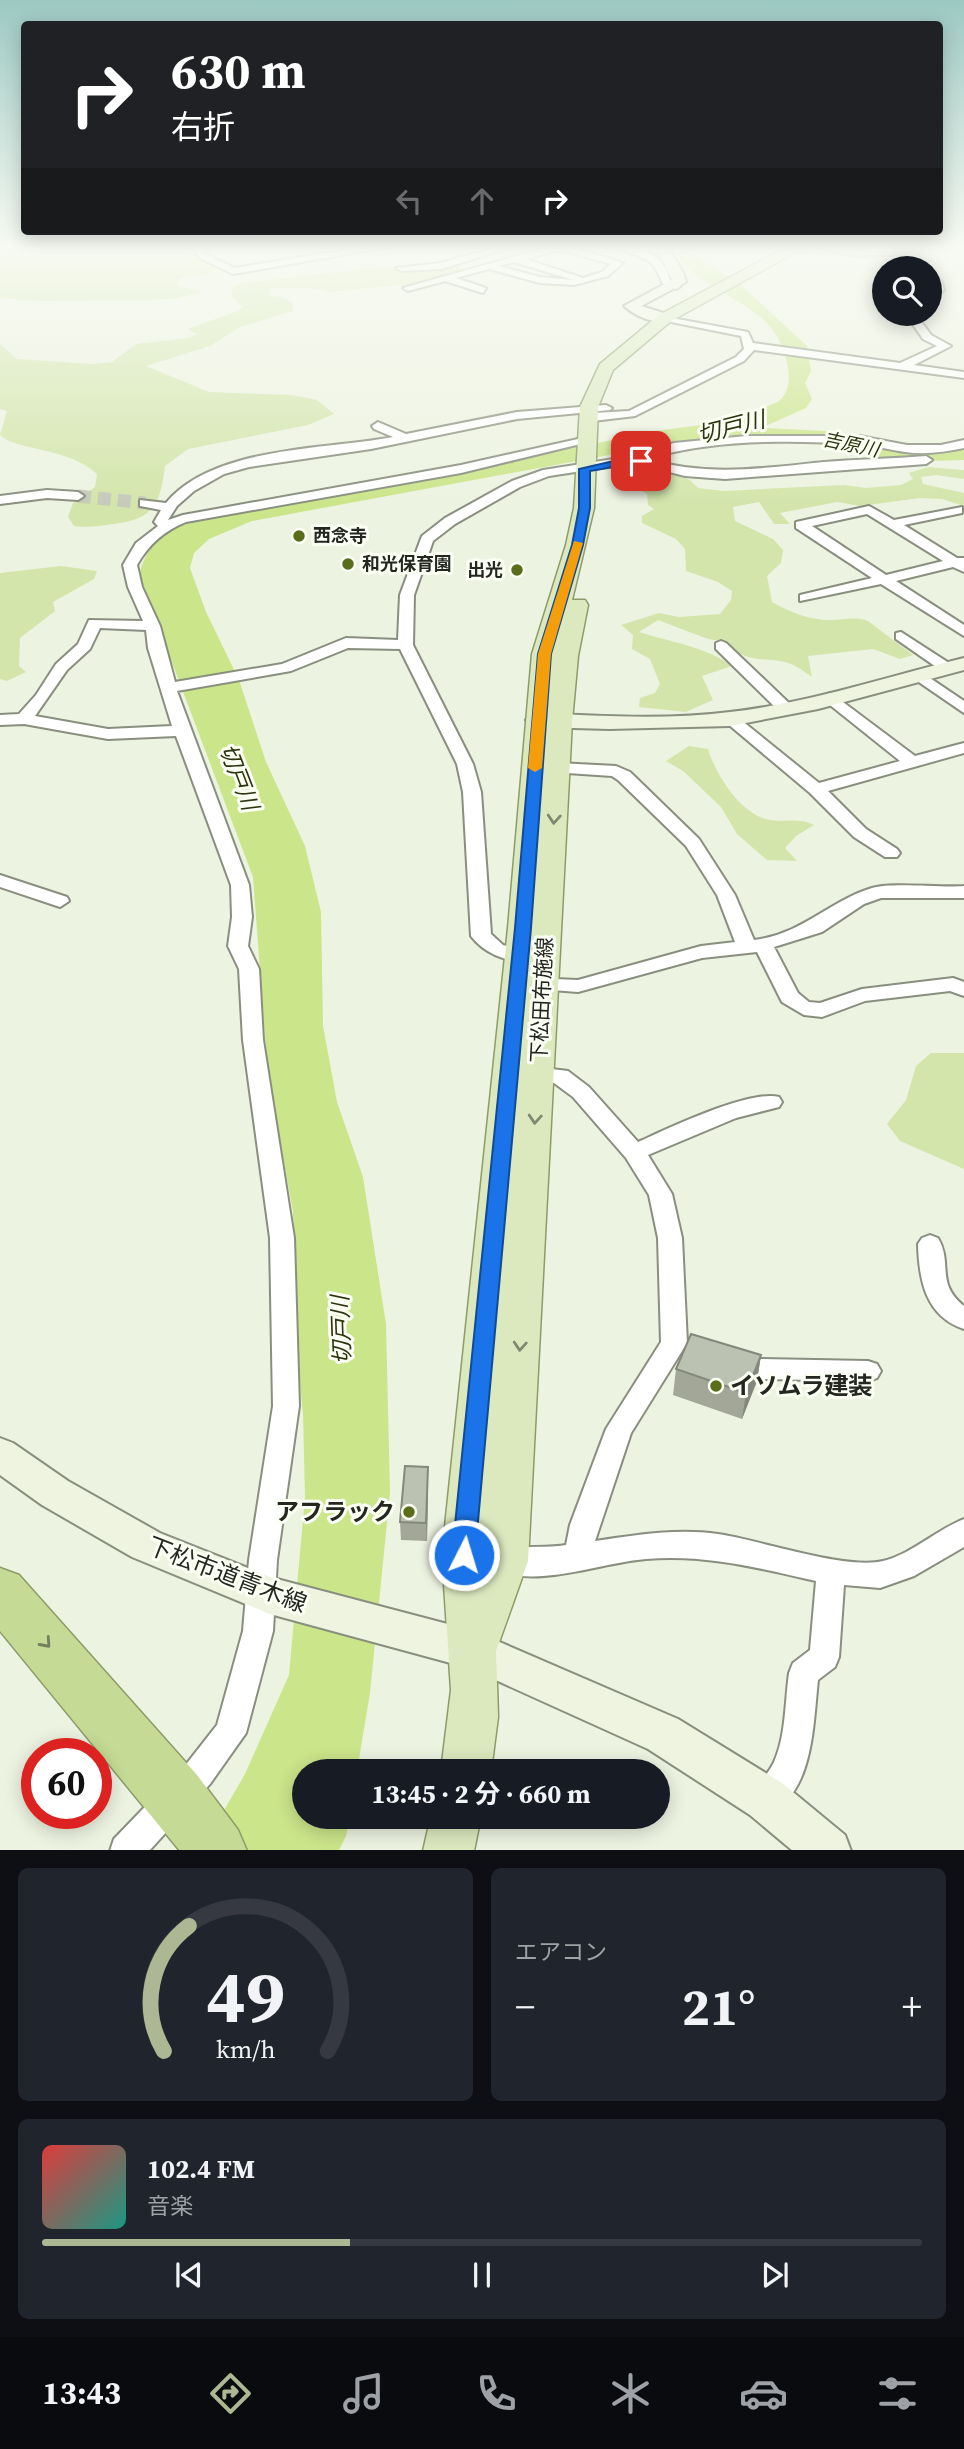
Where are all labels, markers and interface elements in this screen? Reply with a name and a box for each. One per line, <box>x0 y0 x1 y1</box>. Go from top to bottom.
text: 630 m <box>171 37 306 104</box>
icon: right <box>56 49 147 140</box>
text: 右折 <box>171 105 235 149</box>
icon: left <box>390 182 428 220</box>
icon: ahead <box>463 182 501 220</box>
icon: right <box>536 182 574 220</box>
map controls <box>872 256 942 326</box>
button: search <box>872 256 942 326</box>
water label: 切戸川 <box>694 402 771 451</box>
water label: 吉原川 <box>820 425 884 463</box>
pin <box>611 431 671 491</box>
icon: arrive <box>622 442 660 480</box>
place label: 西念寺 <box>313 523 367 548</box>
marker: 西念寺 <box>291 528 307 544</box>
place label: 和光保育園 <box>362 551 452 576</box>
marker: 和光保育園 <box>340 556 356 572</box>
place label: 出光 <box>467 557 503 582</box>
marker: 出光 <box>509 562 525 578</box>
water label: 切戸川 <box>212 739 267 818</box>
one-way arrow <box>547 813 562 824</box>
street label: 下松田布施線 <box>524 936 559 1064</box>
one-way arrow <box>528 1114 543 1125</box>
water label: 切戸川 <box>324 1292 358 1365</box>
one-way arrow <box>513 1341 528 1352</box>
place label: イソムラ建装 <box>730 1369 872 1402</box>
marker: イソムラ建装 <box>708 1378 724 1394</box>
place label: アフラック <box>275 1495 395 1528</box>
marker: アフラック <box>401 1504 417 1520</box>
position arrow <box>427 1518 501 1592</box>
street label: 下松市道青木線 <box>143 1529 312 1620</box>
one-way arrow <box>37 1635 50 1648</box>
speed limit sign: 60 <box>21 1738 112 1829</box>
text: 13:45 · 2 分 · 660 m <box>371 1776 591 1812</box>
text: エアコン <box>515 1936 607 1968</box>
text: 49 <box>206 1946 285 2045</box>
text: 21° <box>682 1971 755 2042</box>
text: − <box>515 1981 535 2033</box>
text: + <box>902 1981 922 2033</box>
text: km/h <box>216 2031 275 2065</box>
text: 102.4 FM <box>147 2151 255 2187</box>
text: 音楽 <box>147 2190 193 2222</box>
icon: previous <box>170 2256 208 2294</box>
icon: pause <box>463 2256 501 2294</box>
icon: next <box>756 2256 794 2294</box>
icon: directions <box>206 2369 255 2418</box>
icon: music <box>339 2369 388 2418</box>
icon: phone <box>472 2369 521 2418</box>
icon: climate <box>606 2369 655 2418</box>
icon: car <box>739 2369 788 2418</box>
icon: filters <box>873 2369 922 2418</box>
text: 13:43 <box>42 2371 121 2415</box>

